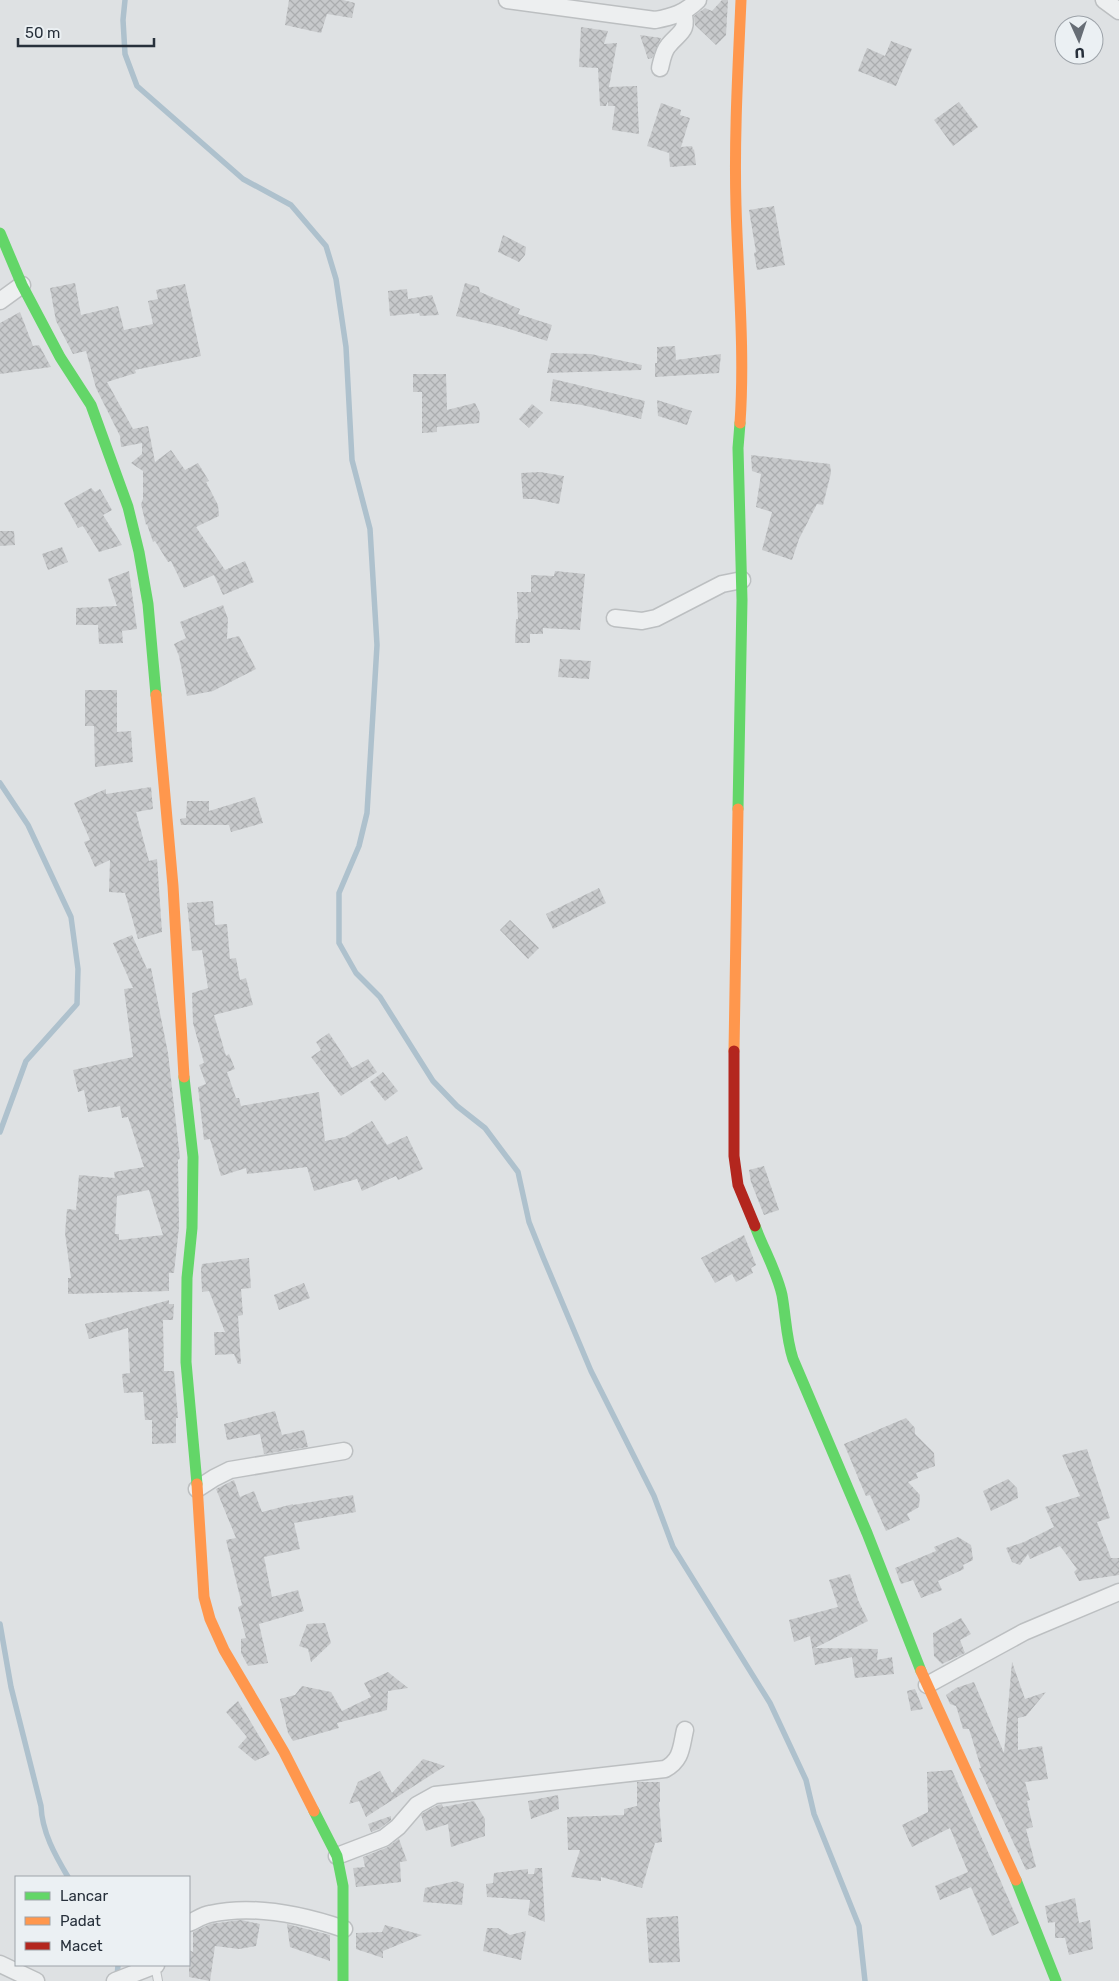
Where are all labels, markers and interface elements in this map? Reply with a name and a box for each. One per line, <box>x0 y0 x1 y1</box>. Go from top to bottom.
scale bar <box>18 15 154 47</box>
north arrow <box>1054 15 1104 65</box>
text: 50 m <box>25 24 60 42</box>
text: U <box>1074 44 1085 61</box>
legend <box>15 1876 190 1966</box>
text: Lancar <box>60 1887 108 1905</box>
text: Padat <box>60 1912 101 1930</box>
text: Macet <box>60 1937 103 1955</box>

